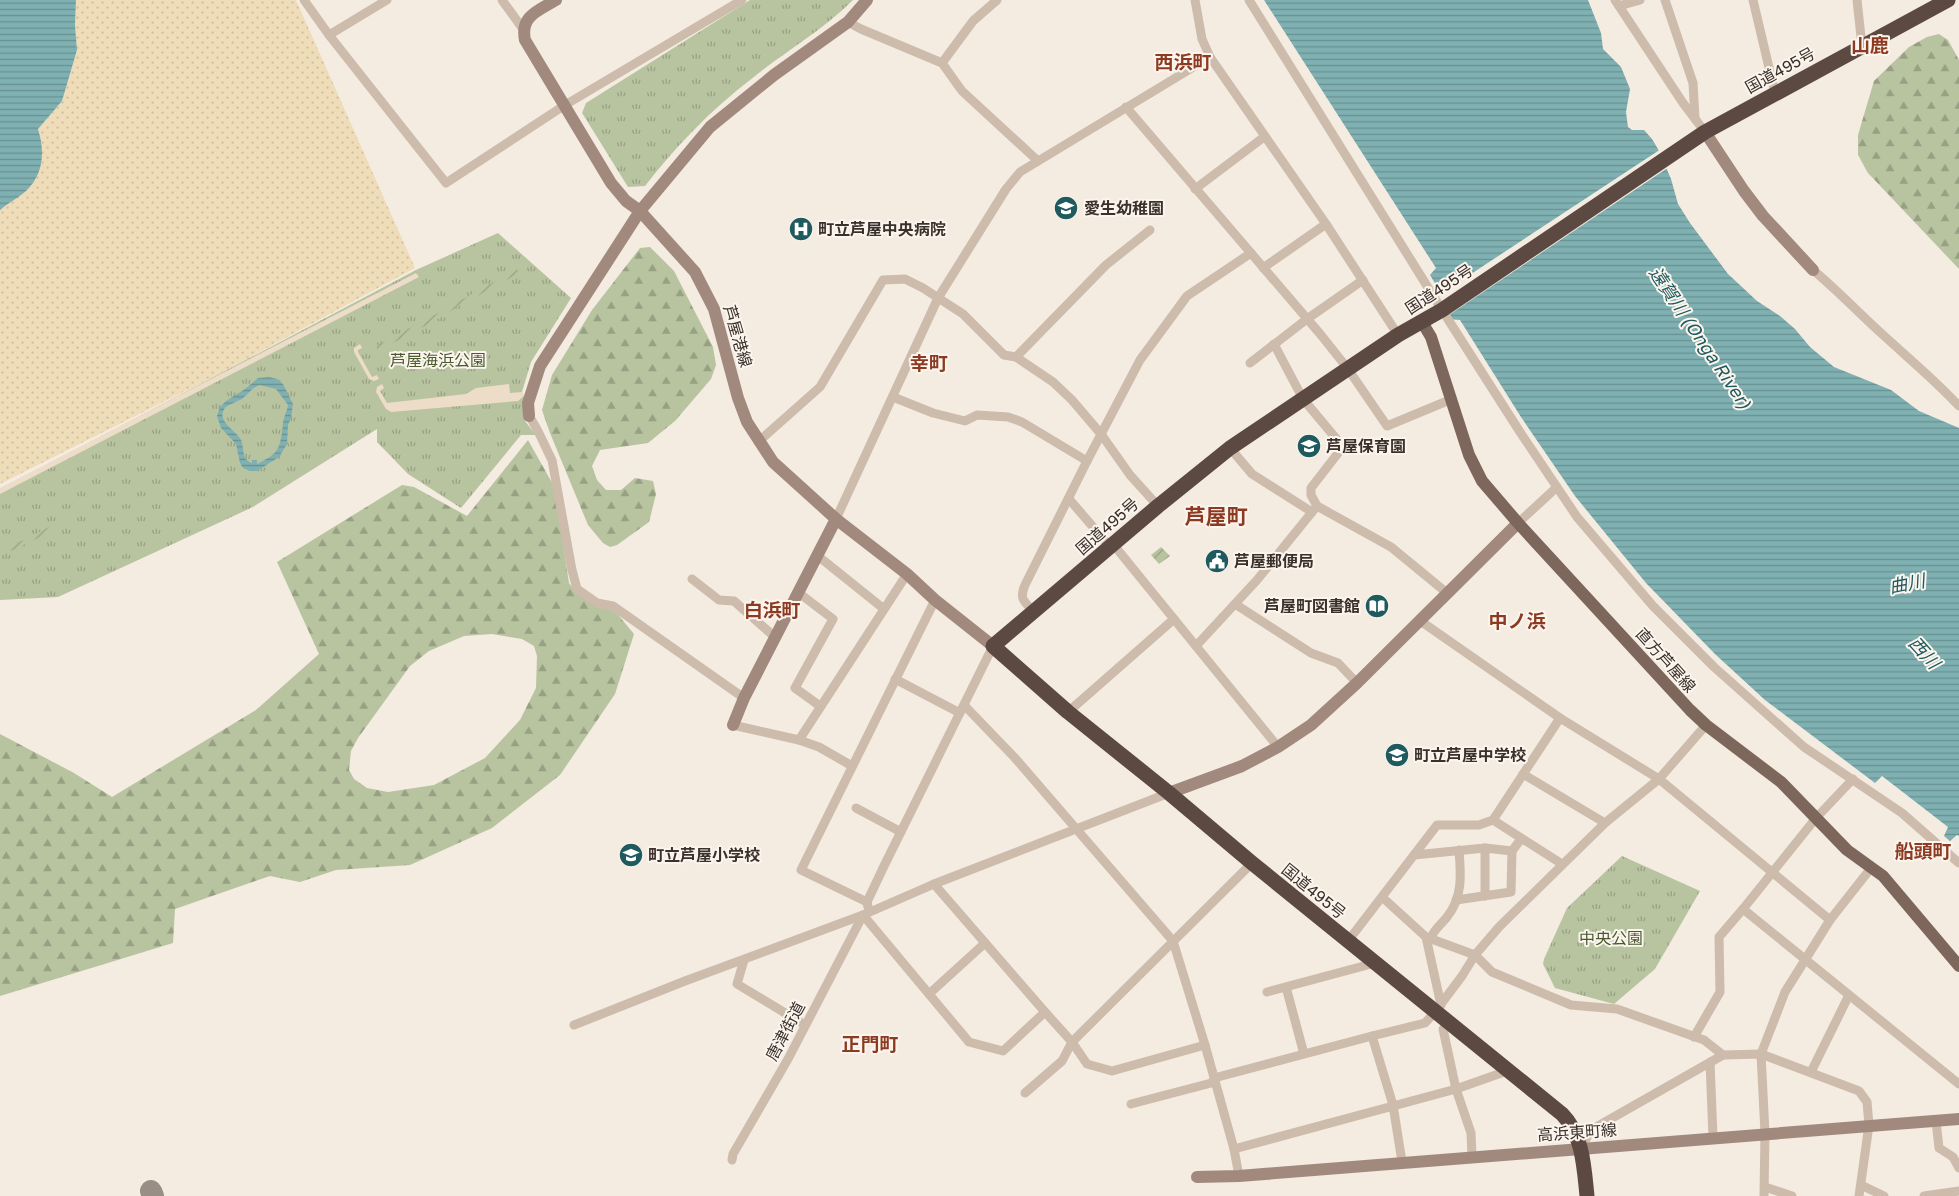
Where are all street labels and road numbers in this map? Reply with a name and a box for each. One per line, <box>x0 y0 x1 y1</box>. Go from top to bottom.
street label: 国道495号 <box>1742 43 1818 97</box>
street label: 国道495号 <box>1401 260 1477 318</box>
street label: 芦屋港線 <box>720 302 756 370</box>
street label: 国道495号 <box>1071 493 1143 559</box>
street label: 直方芦屋線 <box>1632 624 1700 696</box>
street label: 国道495号 <box>1278 859 1350 923</box>
street label: 唐津街道 <box>761 998 809 1064</box>
street label: 高浜東町線 <box>1536 1119 1618 1145</box>

